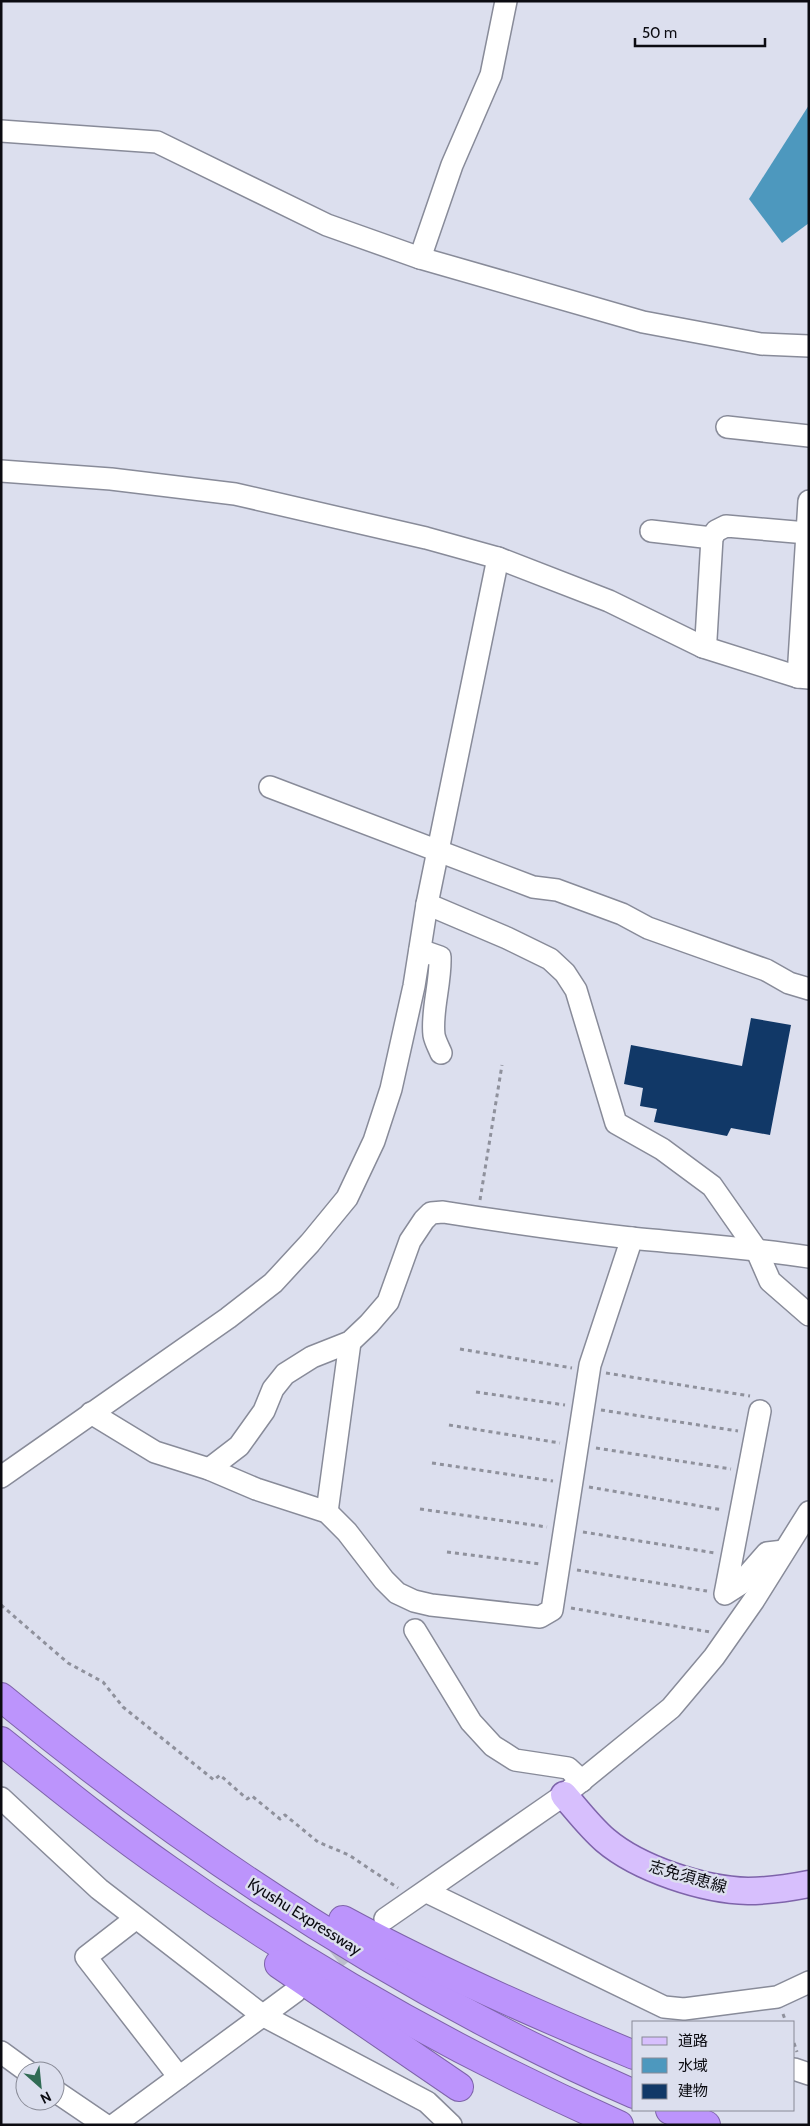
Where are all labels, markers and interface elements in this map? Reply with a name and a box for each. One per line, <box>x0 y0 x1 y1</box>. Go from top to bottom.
scale bar <box>635 15 765 47</box>
text: 50 m <box>642 24 677 42</box>
street label: 志免須恵線 <box>647 1856 729 1897</box>
street label: Kyushu Expressway <box>244 1874 365 1959</box>
legend <box>632 2021 795 2111</box>
text: 道路 <box>678 2032 708 2050</box>
text: 水域 <box>678 2057 708 2075</box>
north arrow <box>15 2061 65 2111</box>
text: 建物 <box>678 2082 708 2100</box>
text: N <box>37 2087 54 2108</box>

